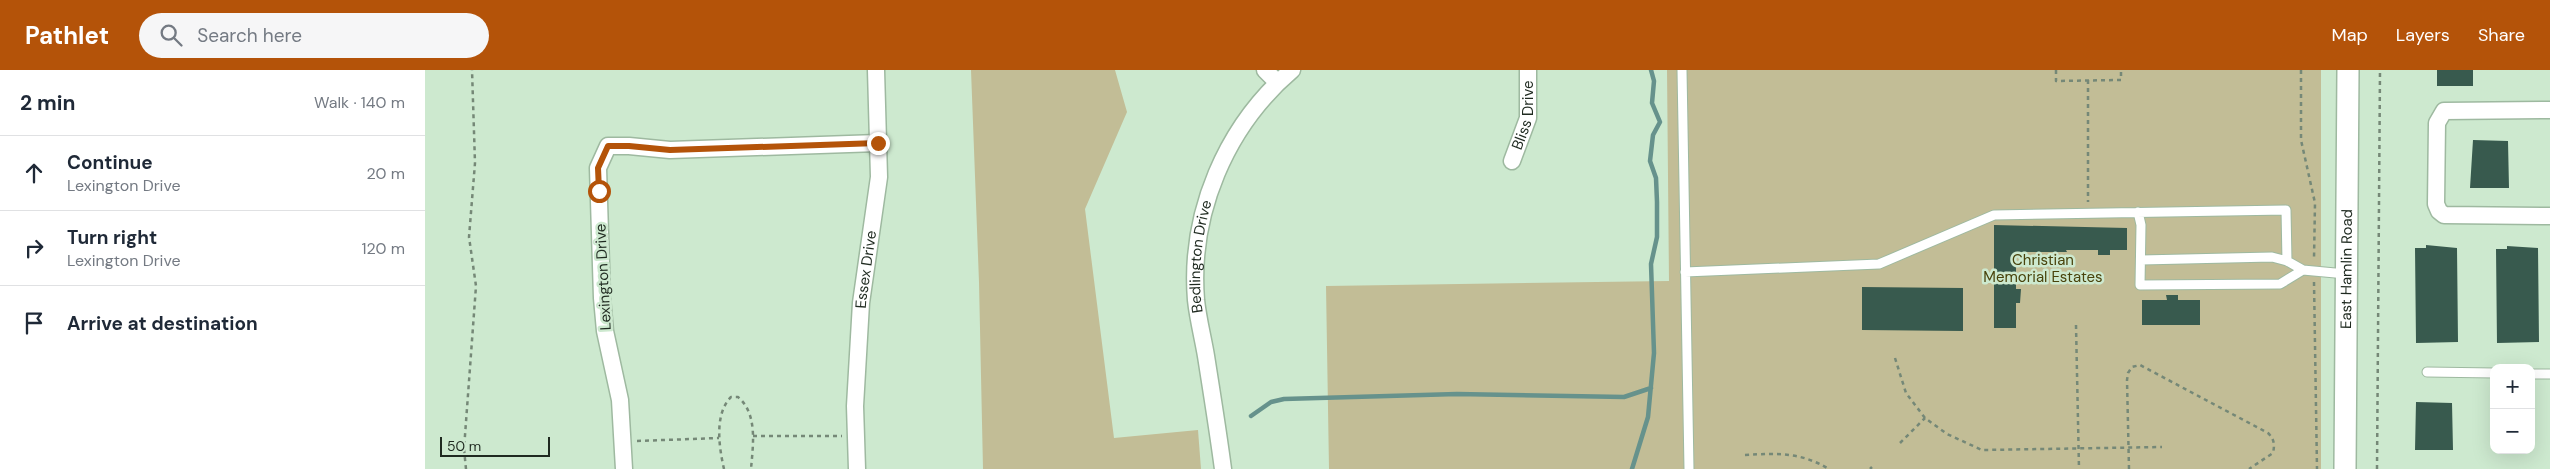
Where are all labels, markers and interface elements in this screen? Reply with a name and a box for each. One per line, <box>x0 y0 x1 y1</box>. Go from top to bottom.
search box <box>139 13 489 58</box>
text: Pathlet <box>25 20 109 51</box>
icon: search <box>157 21 185 49</box>
text: Search here <box>197 23 302 48</box>
text: Map <box>2332 23 2368 47</box>
text: Layers <box>2396 23 2450 47</box>
text: Share <box>2478 23 2525 47</box>
street label: Bliss Drive <box>1507 81 1538 153</box>
text: 2 min <box>20 89 76 117</box>
text: Walk · 140 m <box>314 92 405 113</box>
route end <box>867 132 890 155</box>
text: Continue <box>67 150 153 175</box>
icon: ahead <box>20 159 48 187</box>
text: 20 m <box>366 163 405 184</box>
text: Lexington Drive <box>67 175 181 196</box>
route start <box>588 180 611 203</box>
street label: Bedlington Drive <box>1185 198 1216 314</box>
street label: East Hamlin Road <box>2336 209 2357 329</box>
street label: Lexington Drive <box>590 223 616 331</box>
text: Turn right <box>67 225 157 250</box>
street label: Essex Drive <box>851 229 881 309</box>
icon: right <box>20 234 48 262</box>
text: 120 m <box>361 238 405 259</box>
text: Lexington Drive <box>67 250 181 271</box>
park label: Christian Memorial Estates <box>1983 250 2103 287</box>
icon: arrive <box>20 309 48 337</box>
text: Arrive at destination <box>67 311 258 336</box>
map controls <box>2490 364 2535 454</box>
button: + <box>2490 364 2535 409</box>
button: − <box>2490 409 2535 454</box>
scale bar <box>440 434 550 457</box>
text: 50 m <box>447 437 481 455</box>

